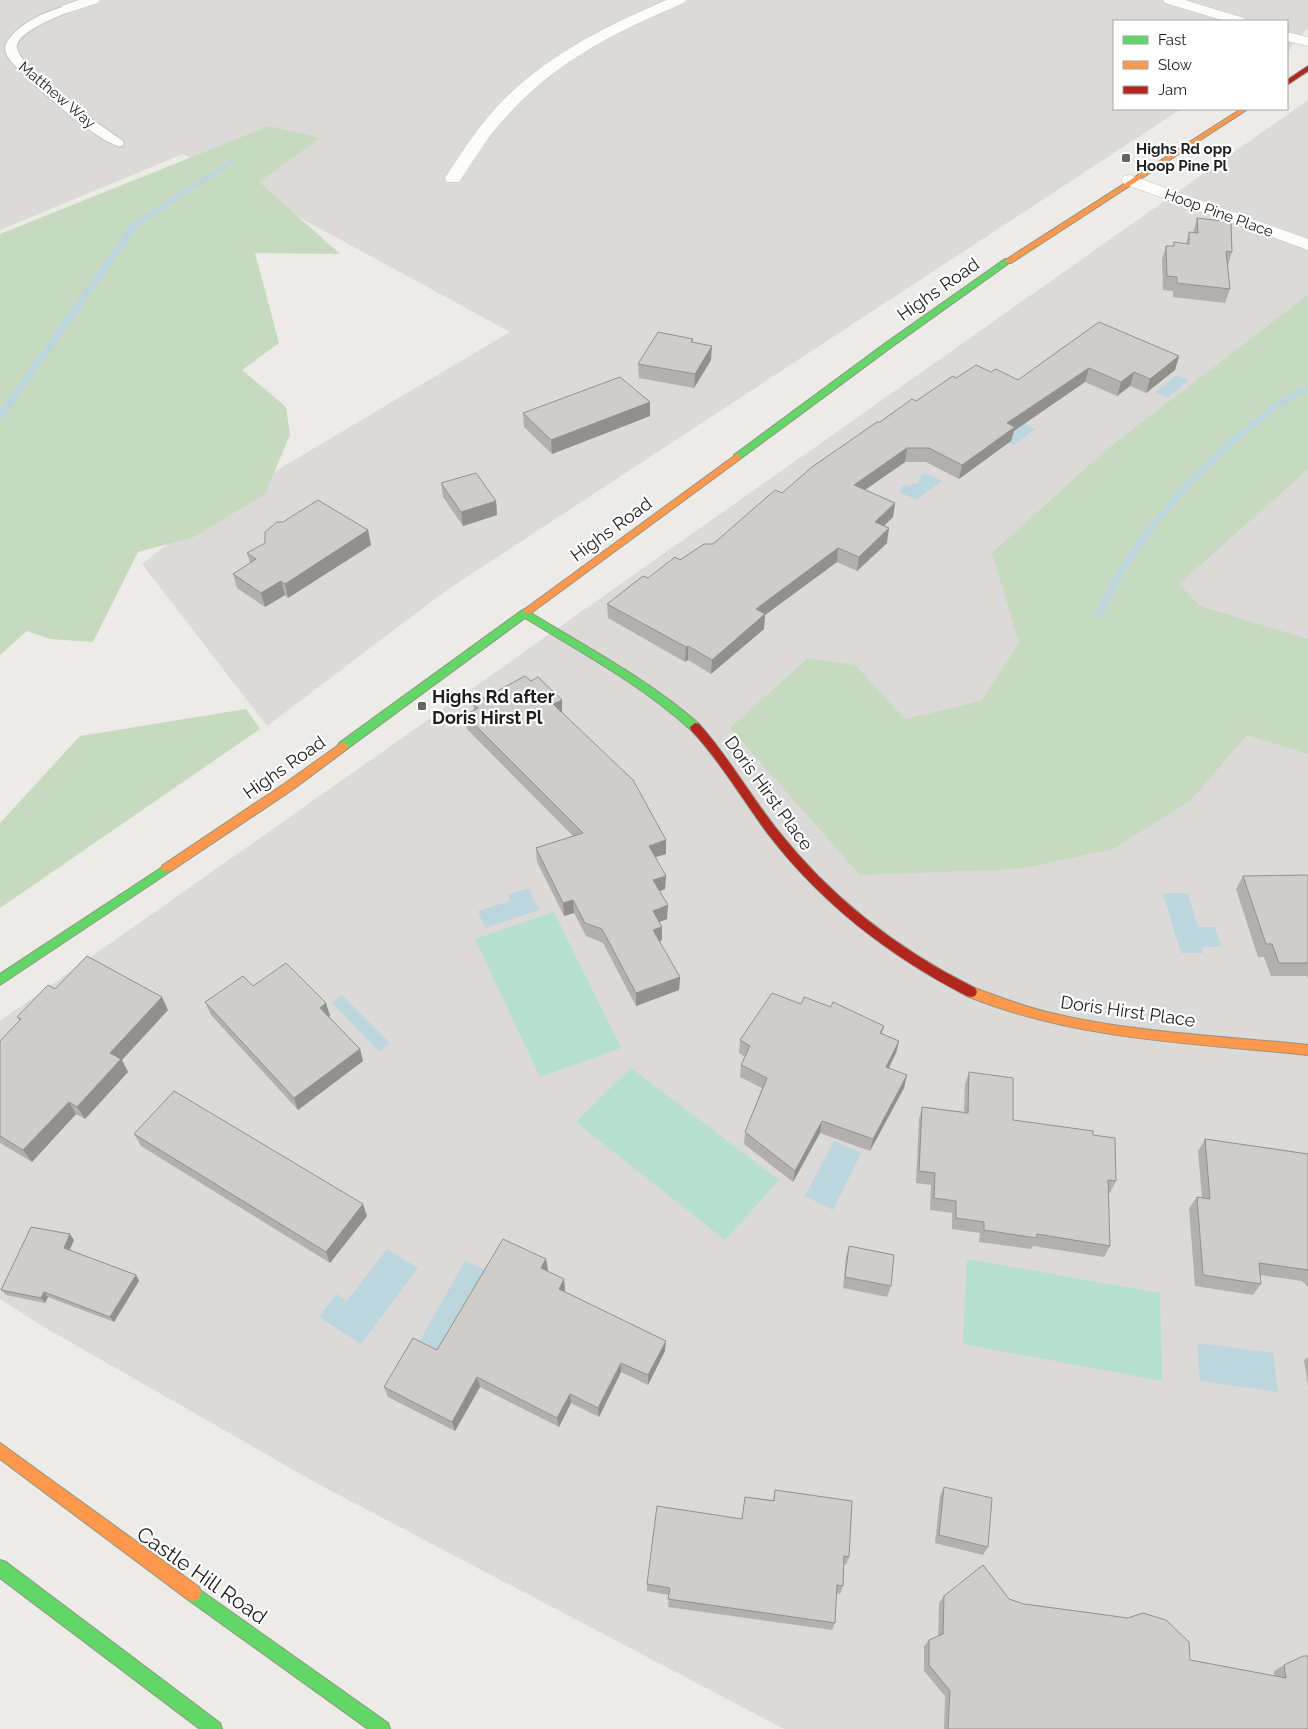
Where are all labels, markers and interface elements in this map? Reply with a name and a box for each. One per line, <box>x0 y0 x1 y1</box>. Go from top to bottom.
legend <box>1113 20 1288 110</box>
text: Fast <box>1158 31 1186 49</box>
text: Slow <box>1158 56 1192 74</box>
street label: Matthew Way <box>15 58 99 132</box>
text: Jam <box>1158 81 1187 99</box>
place label: Highs Rd opp Hoop Pine Pl <box>1136 140 1232 175</box>
marker: Highs Rd opp Hoop Pine Pl <box>1120 152 1132 164</box>
street label: Hoop Pine Place <box>1162 185 1276 241</box>
street label: Highs Road <box>893 253 983 325</box>
street label: Highs Road <box>566 492 656 566</box>
place label: Highs Rd after Doris Hirst Pl <box>432 686 555 728</box>
marker: Highs Rd after Doris Hirst Pl <box>416 700 428 712</box>
street label: Highs Road <box>239 731 329 803</box>
street label: Doris Hirst Place <box>720 732 818 855</box>
street label: Doris Hirst Place <box>1059 991 1197 1031</box>
street label: Castle Hill Road <box>132 1521 272 1629</box>

